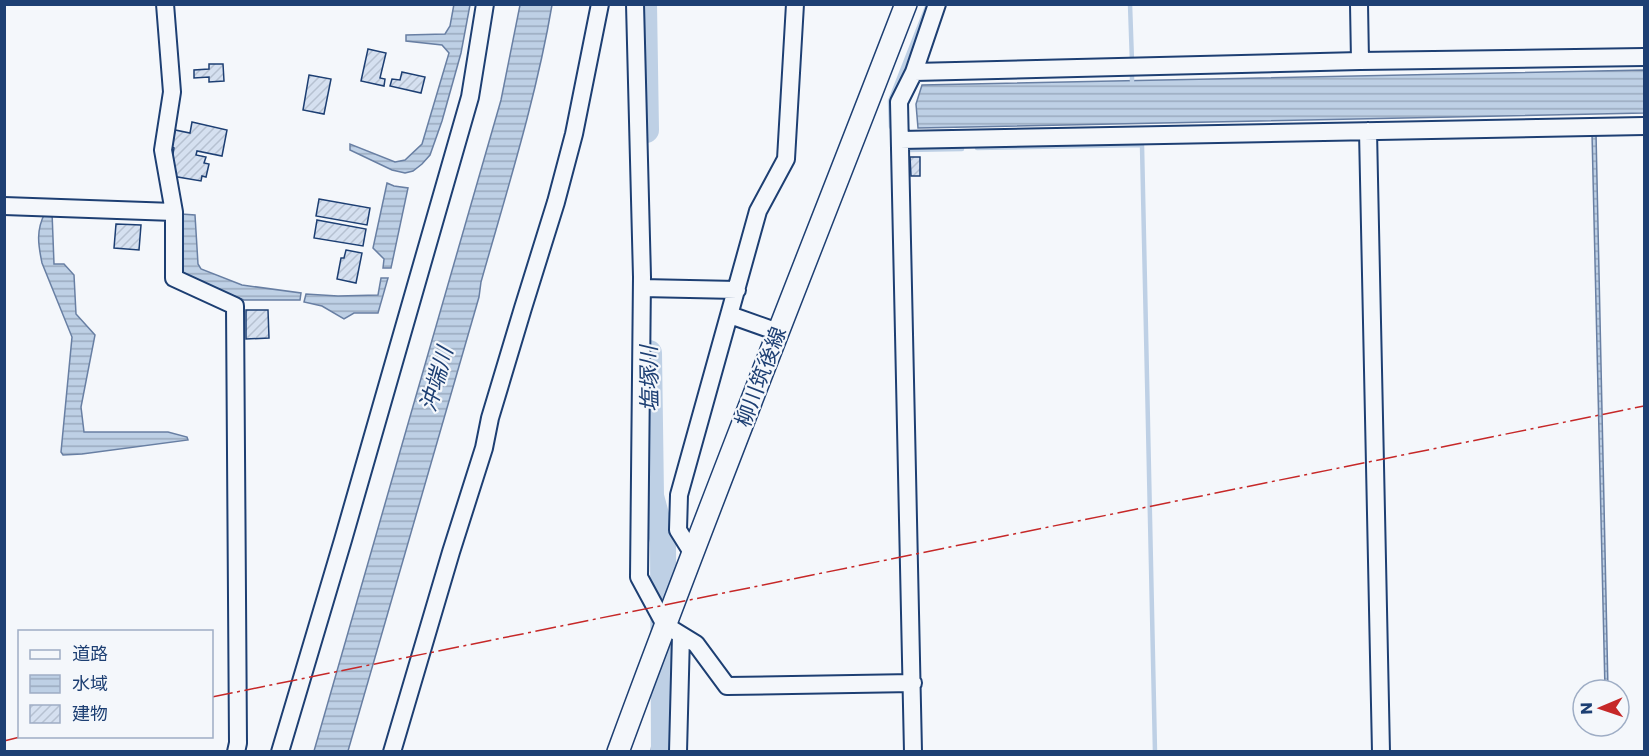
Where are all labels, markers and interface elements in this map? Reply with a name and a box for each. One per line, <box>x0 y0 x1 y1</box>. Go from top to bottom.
street label: 柳川筑後線 <box>728 323 793 431</box>
water label: 沖端川 <box>412 341 461 415</box>
water label: 塩塚川 <box>633 344 666 412</box>
legend <box>18 630 213 738</box>
text: 道路 <box>72 641 108 666</box>
text: 水域 <box>72 671 108 696</box>
north arrow <box>1571 678 1631 738</box>
text: 建物 <box>72 701 108 726</box>
text: N <box>1575 702 1598 715</box>

